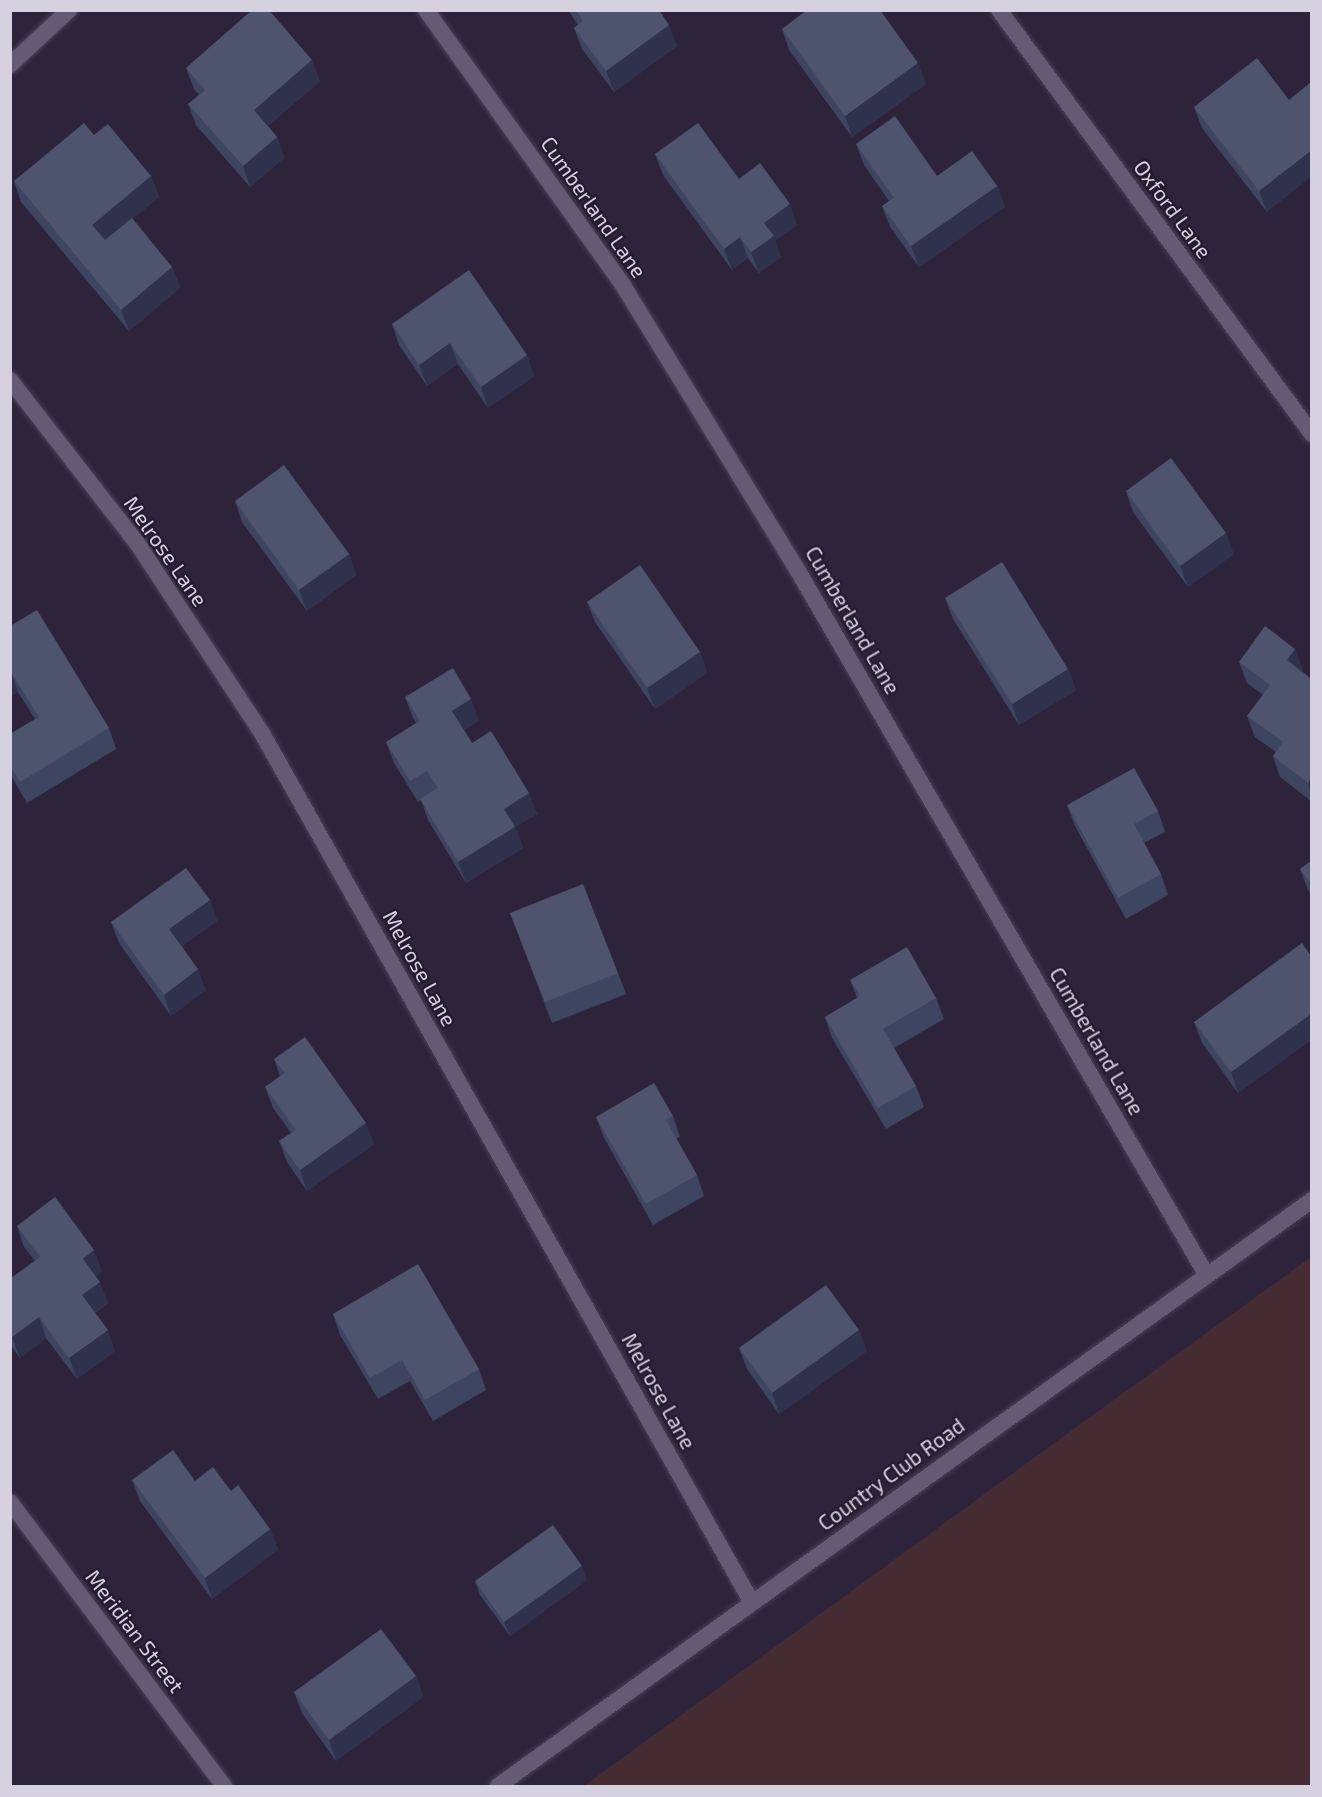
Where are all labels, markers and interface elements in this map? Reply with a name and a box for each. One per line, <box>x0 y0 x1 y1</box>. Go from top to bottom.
street label: Cumberland Lane <box>536 132 652 282</box>
street label: Oxford Lane <box>1129 155 1217 263</box>
street label: Melrose Lane <box>119 491 213 611</box>
street label: Cumberland Lane <box>800 542 906 698</box>
street label: Melrose Lane <box>378 906 462 1030</box>
street label: Cumberland Lane <box>1044 963 1150 1119</box>
street label: Melrose Lane <box>617 1329 701 1453</box>
street label: Country Club Road <box>813 1412 969 1536</box>
street label: Meridian Street <box>81 1565 189 1697</box>

